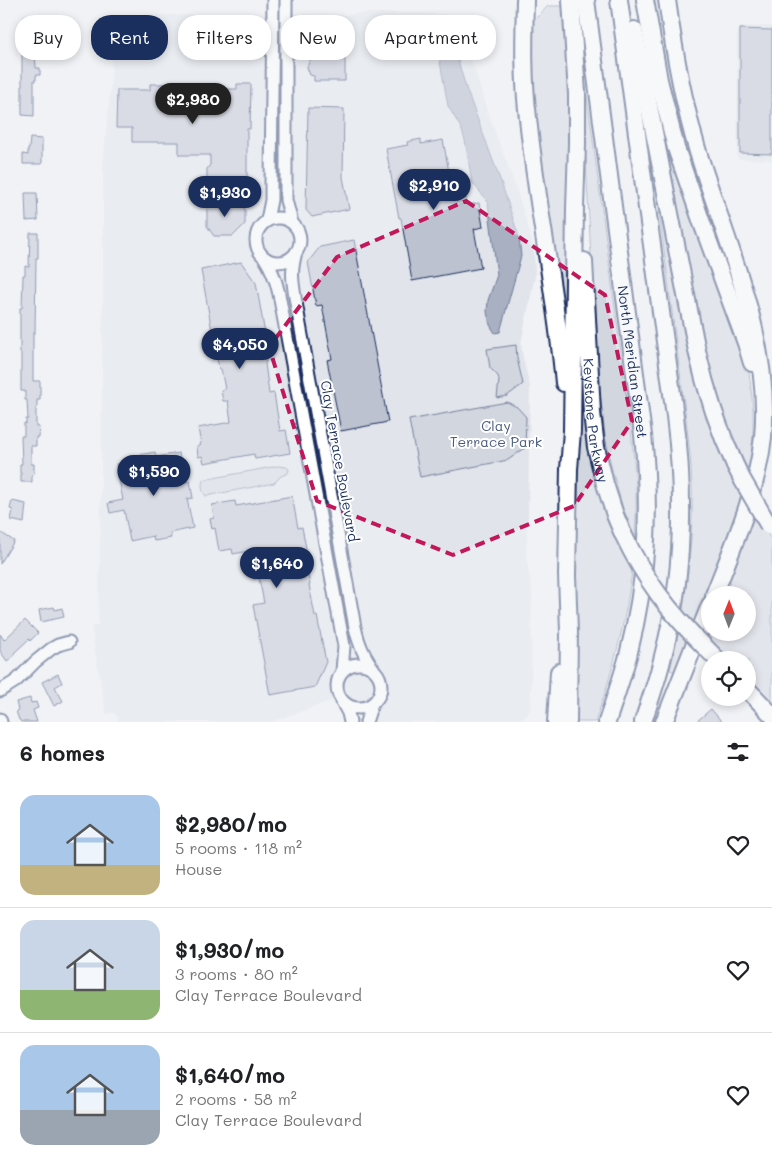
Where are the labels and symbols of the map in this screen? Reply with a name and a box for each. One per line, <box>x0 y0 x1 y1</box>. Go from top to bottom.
pin: $2,980 <box>152 82 234 125</box>
pin: $2,910 <box>393 168 475 211</box>
pin: $1,930 <box>184 176 266 218</box>
street label: North Meridian Street <box>614 284 653 439</box>
pin: $4,050 <box>199 328 281 370</box>
street label: Keystone Parkway <box>580 358 614 484</box>
street label: Clay Terrace Boulevard <box>316 379 364 543</box>
park label: Clay Terrace Park <box>450 416 542 451</box>
pin: $1,590 <box>113 454 195 497</box>
pin: $1,640 <box>236 546 318 589</box>
north arrow <box>701 586 756 641</box>

